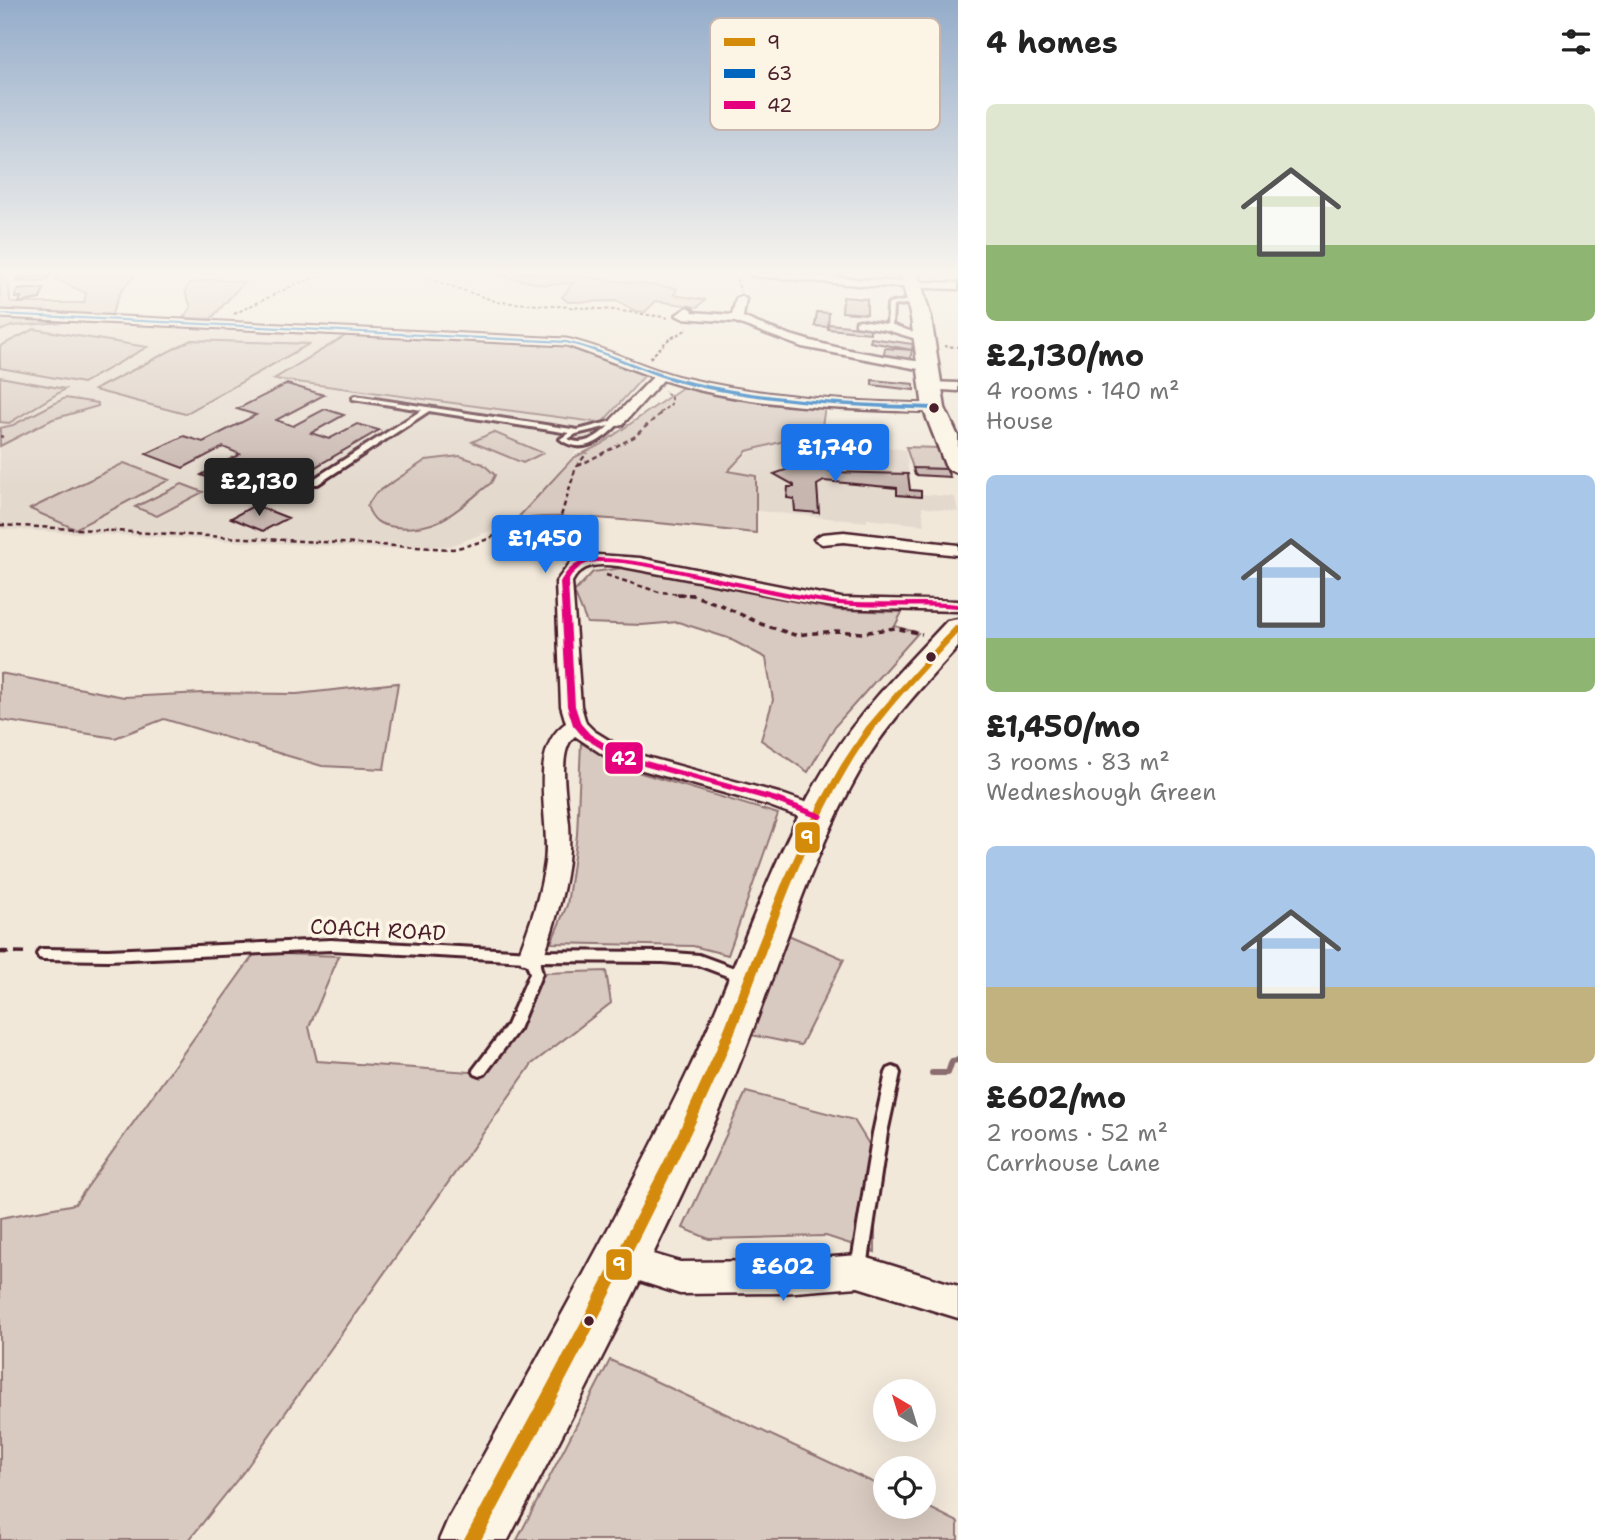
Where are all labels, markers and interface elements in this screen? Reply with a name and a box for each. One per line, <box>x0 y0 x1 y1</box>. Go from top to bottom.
legend <box>710 18 940 130</box>
text: 4 homes <box>986 22 1118 63</box>
icon: filters <box>1557 23 1595 61</box>
text: 9 <box>767 30 780 55</box>
text: 63 <box>767 61 792 86</box>
text: 42 <box>767 93 792 118</box>
icon: home <box>1228 149 1354 275</box>
text: £2,130/mo <box>986 335 1144 376</box>
text: 4 rooms · 140 m² <box>986 376 1180 406</box>
unlabelled marker <box>927 401 941 415</box>
text: House <box>986 406 1054 436</box>
pin: £1,740 <box>778 424 892 484</box>
text: £1,740 <box>797 432 873 462</box>
pin: £2,130 <box>202 458 316 518</box>
text: £2,130 <box>220 466 298 496</box>
pin: £1,450 <box>488 516 602 575</box>
icon: home <box>1228 520 1354 646</box>
text: £1,450 <box>508 523 582 553</box>
unlabelled marker <box>924 650 938 664</box>
text: £1,450/mo <box>986 706 1140 747</box>
line badge: 42 <box>604 741 644 775</box>
text: 42 <box>611 746 637 771</box>
text: 3 rooms · 83 m² <box>986 747 1170 777</box>
text: Wedneshough Green <box>986 777 1216 807</box>
line badge: 9 <box>794 821 821 854</box>
text: 9 <box>800 825 814 850</box>
icon: home <box>1228 891 1354 1017</box>
street label: COACH ROAD <box>309 912 447 948</box>
text: £602/mo <box>986 1077 1126 1118</box>
text: 2 rooms · 52 m² <box>986 1118 1168 1148</box>
text: Carrhouse Lane <box>986 1148 1160 1178</box>
pin: £602 <box>742 1244 824 1303</box>
line badge: 9 <box>605 1248 633 1281</box>
text: £602 <box>751 1251 815 1281</box>
text: 9 <box>612 1252 626 1277</box>
unlabelled marker <box>582 1314 596 1328</box>
north arrow <box>873 1379 936 1442</box>
map controls <box>873 1379 936 1519</box>
button: locate <box>873 1456 936 1519</box>

